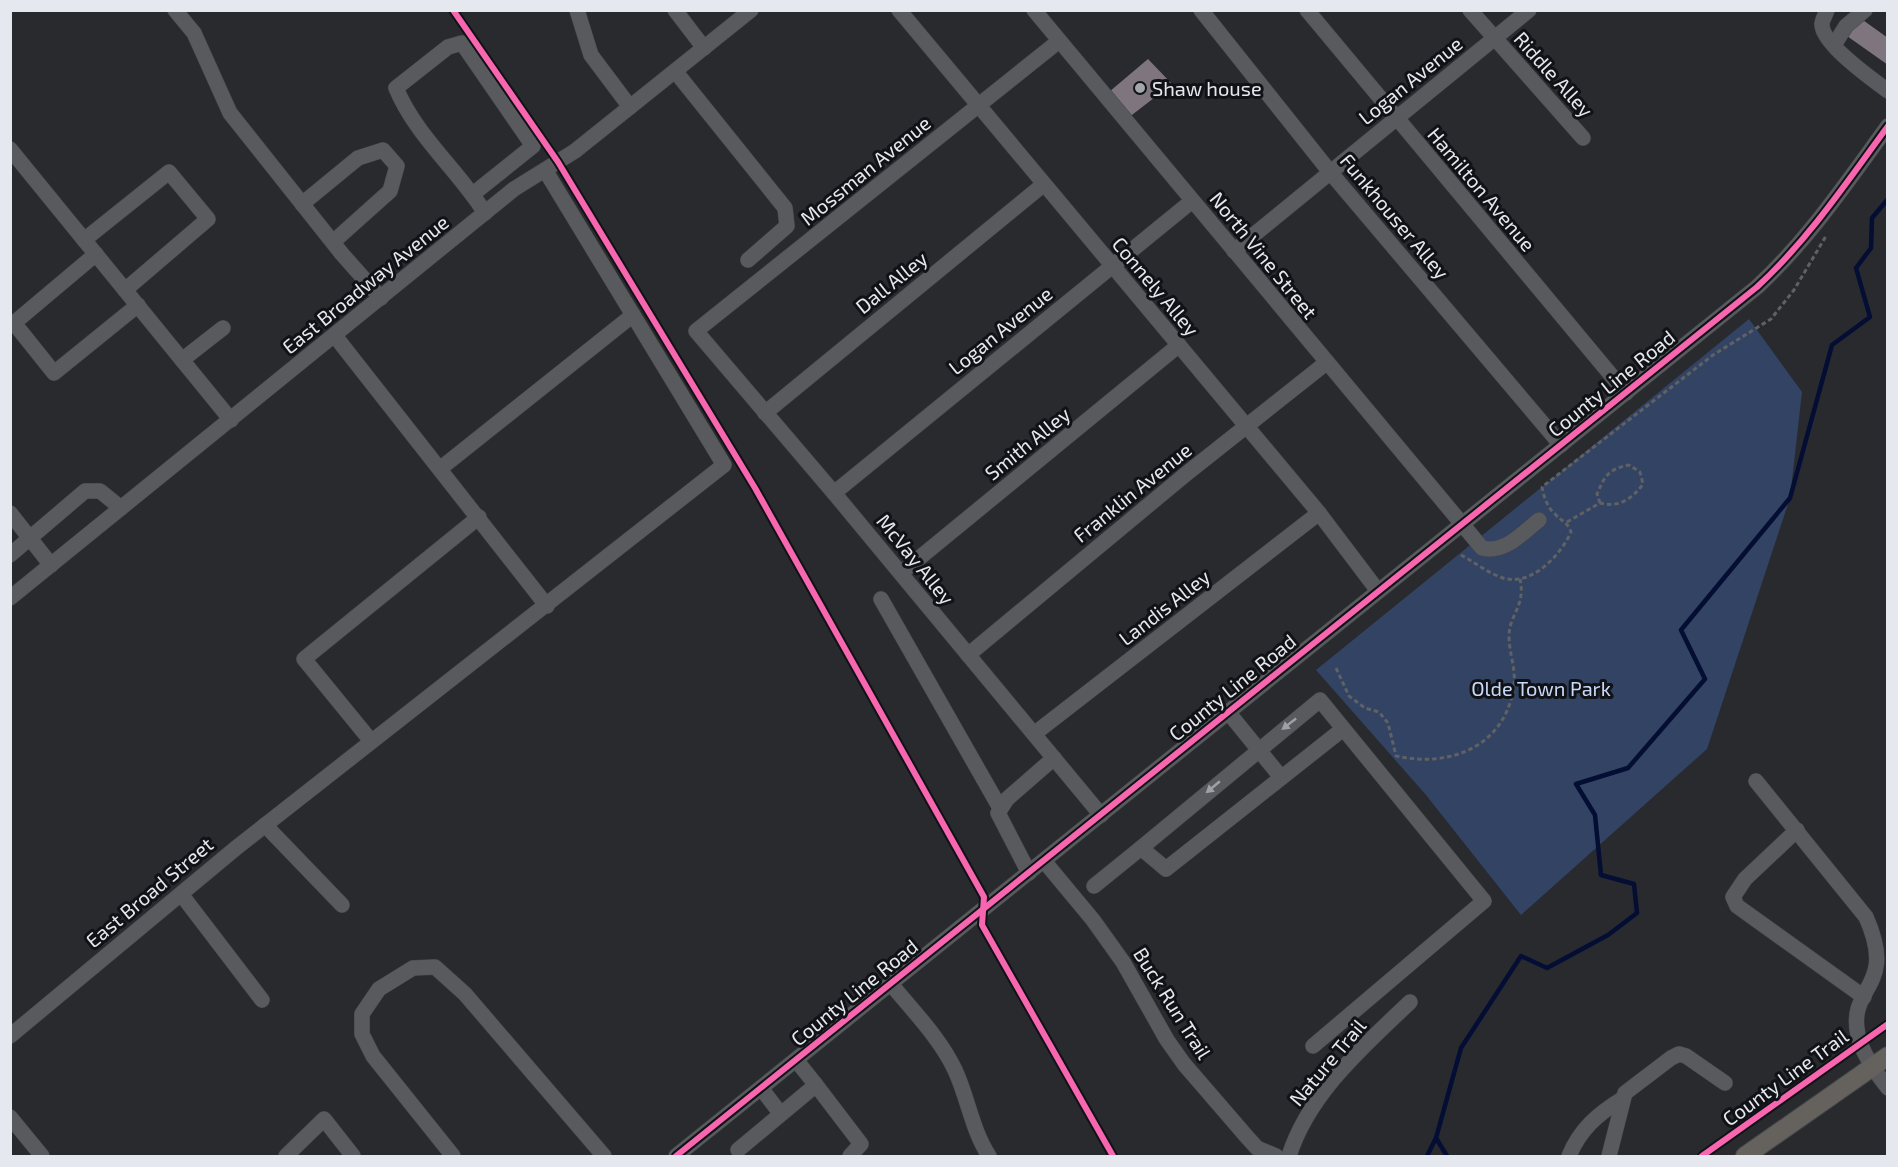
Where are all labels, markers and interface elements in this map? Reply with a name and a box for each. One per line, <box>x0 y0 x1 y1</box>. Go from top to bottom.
street label: Riddle Alley <box>1509 26 1599 122</box>
street label: Logan Avenue <box>1353 31 1467 129</box>
place label: Shaw house <box>1152 76 1262 100</box>
marker: Shaw house <box>1133 81 1147 95</box>
street label: Mossman Avenue <box>795 110 935 230</box>
street label: Hamilton Avenue <box>1423 122 1541 256</box>
street label: Funkhouser Alley <box>1336 148 1455 284</box>
street label: North Vine Street <box>1206 187 1323 324</box>
street label: East Broadway Avenue <box>277 210 453 358</box>
street label: Connely Alley <box>1108 232 1205 341</box>
street label: Dall Alley <box>850 246 932 318</box>
street label: Logan Avenue <box>943 281 1057 379</box>
street label: County Line Road <box>1543 325 1679 441</box>
street label: Smith Alley <box>980 401 1075 485</box>
street label: Franklin Avenue <box>1068 437 1196 547</box>
street label: McVay Alley <box>872 509 960 609</box>
street label: Landis Alley <box>1114 564 1215 650</box>
street label: County Line Road <box>1164 629 1300 745</box>
park label: Olde Town Park <box>1471 676 1611 700</box>
one-way arrow <box>1281 718 1297 731</box>
one-way arrow <box>1205 780 1221 793</box>
street label: East Broad Street <box>81 832 218 952</box>
street label: County Line Road <box>786 934 922 1050</box>
street label: Buck Run Trail <box>1129 943 1217 1063</box>
street label: Nature Trail <box>1284 1014 1370 1110</box>
street label: County Line Trail <box>1718 1023 1852 1131</box>

